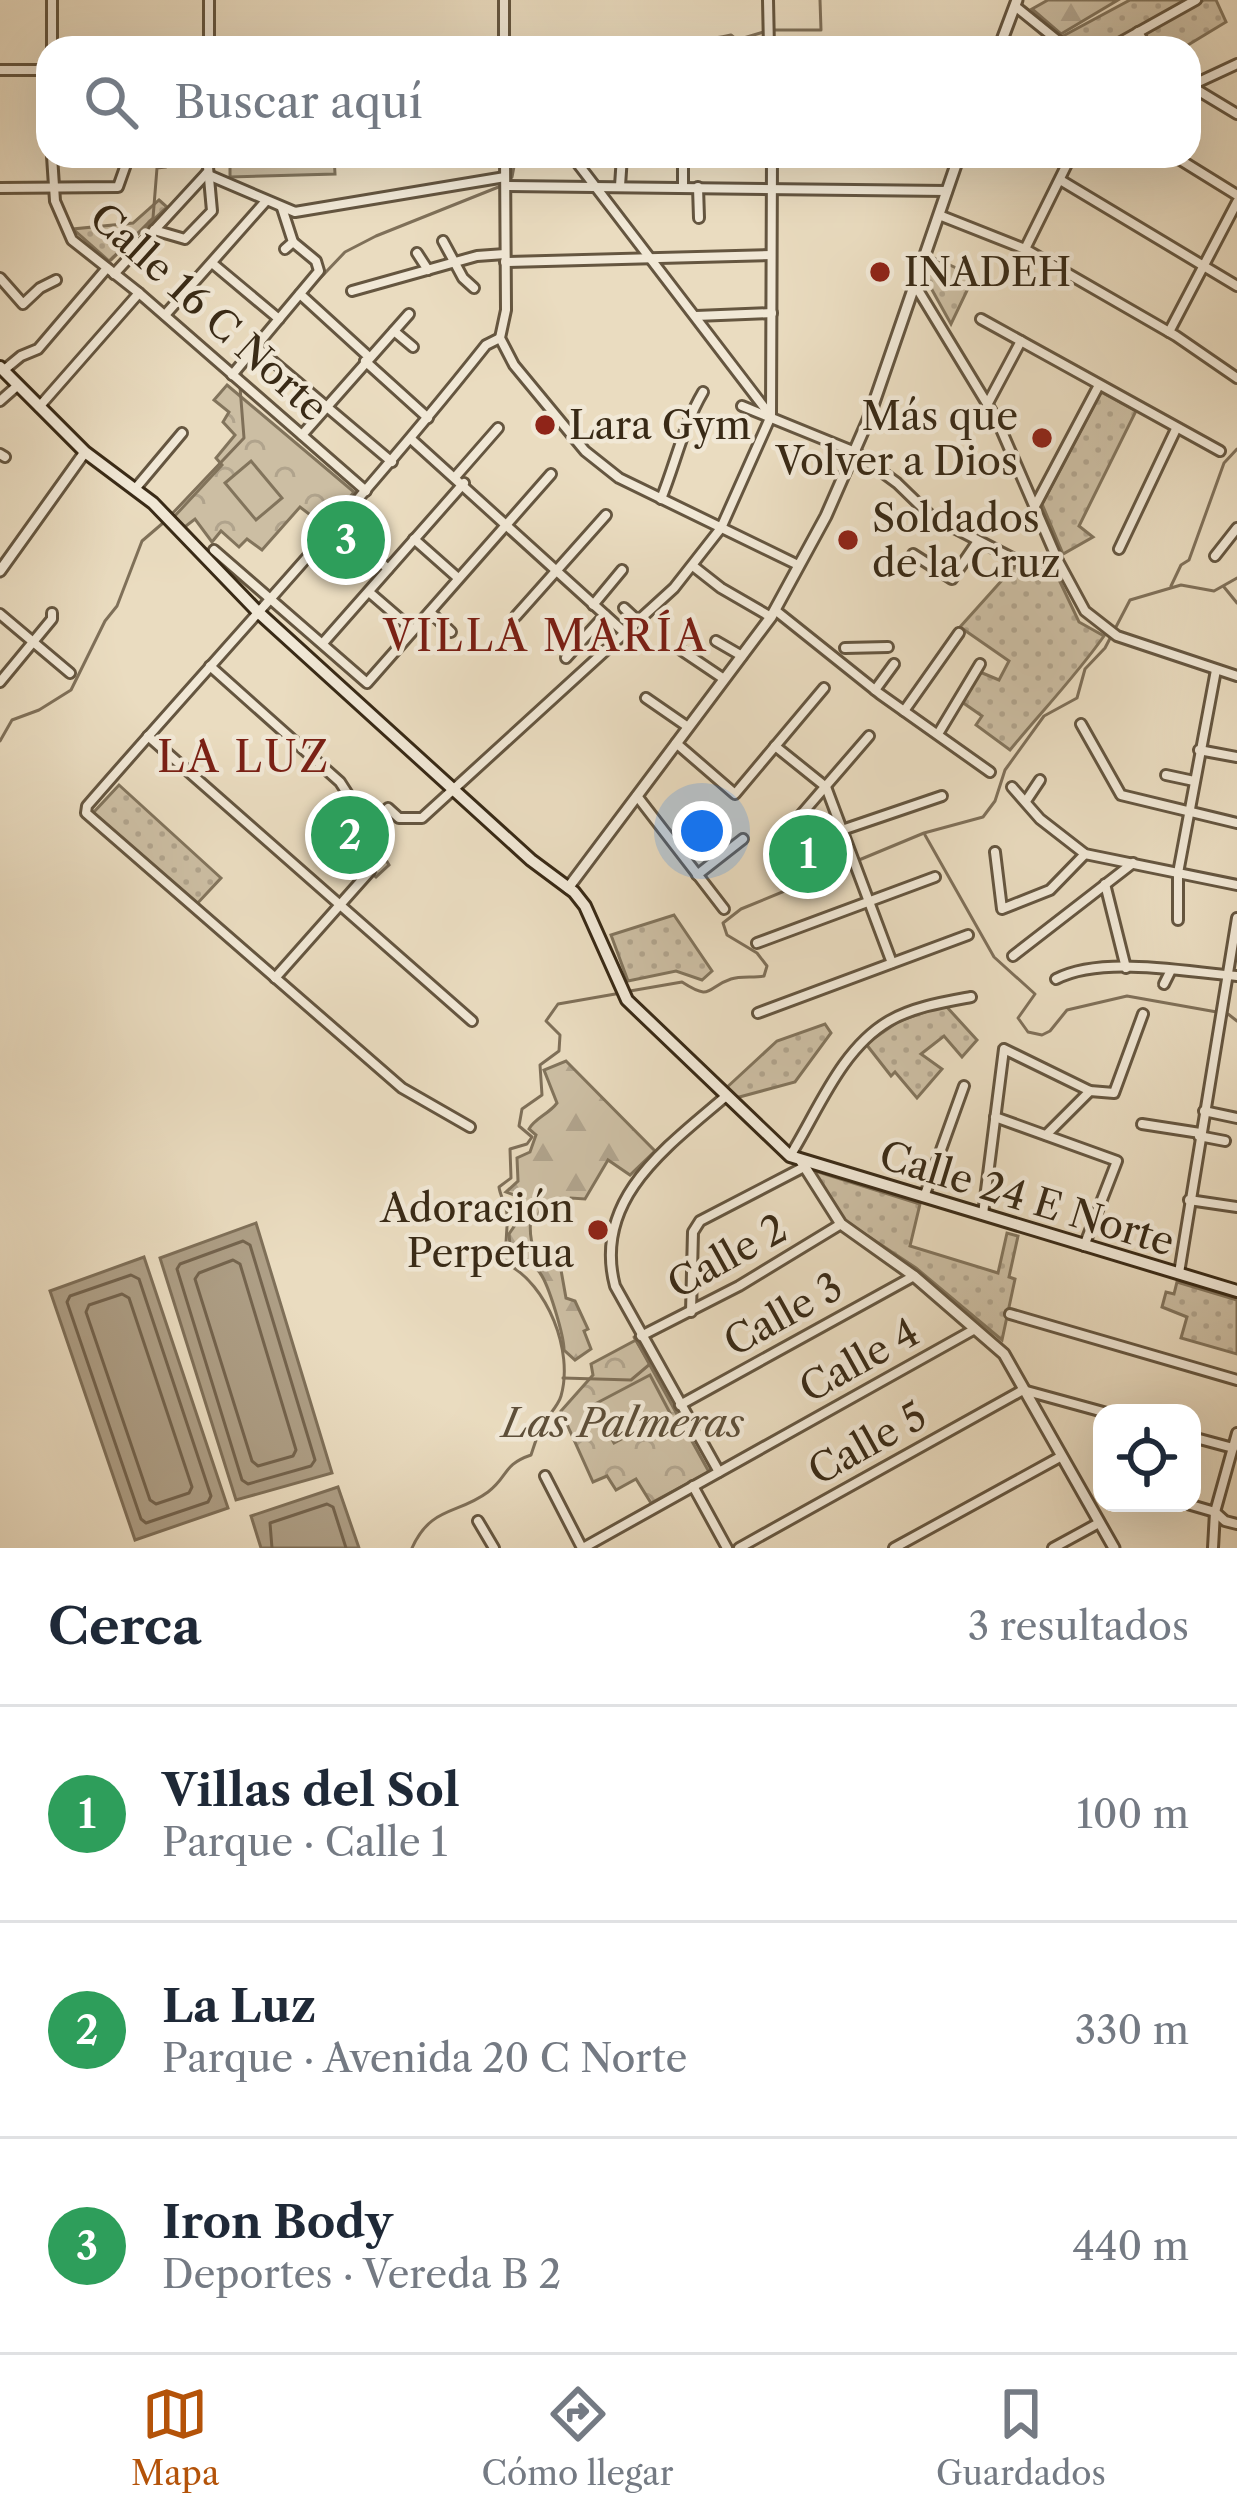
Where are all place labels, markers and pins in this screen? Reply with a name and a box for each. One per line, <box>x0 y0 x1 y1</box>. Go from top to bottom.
place label: INADEH <box>904 248 1071 296</box>
marker: INADEH <box>867 259 893 285</box>
place label: Más que Volver a Dios <box>774 392 1018 485</box>
place label: Lara Gym <box>569 401 751 449</box>
marker: Lara Gym <box>532 412 558 438</box>
marker: Más que Volver a Dios <box>1029 425 1055 451</box>
place label: Soldados de la Cruz <box>872 494 1061 587</box>
pin: 3 <box>307 495 385 585</box>
marker: Soldados de la Cruz <box>835 527 861 553</box>
pin: 2 <box>311 790 389 880</box>
pin: 1 <box>769 809 847 899</box>
place label: Adoración Perpetua <box>380 1184 574 1277</box>
marker: Adoración Perpetua <box>585 1217 611 1243</box>

